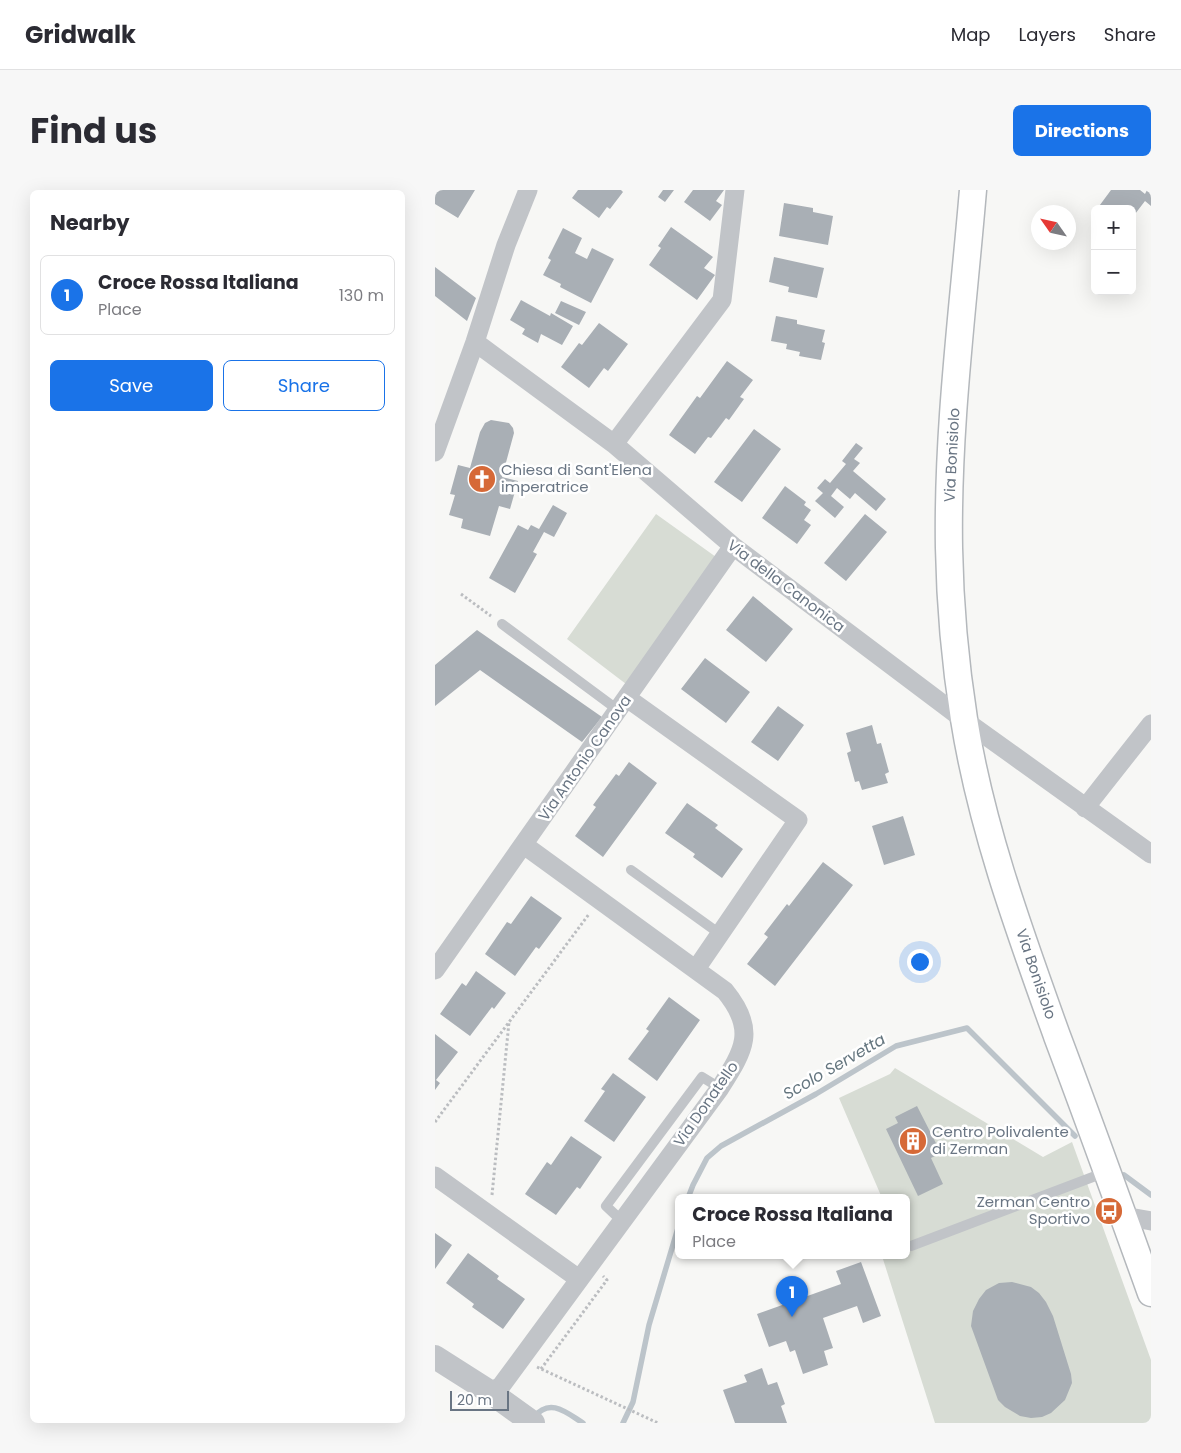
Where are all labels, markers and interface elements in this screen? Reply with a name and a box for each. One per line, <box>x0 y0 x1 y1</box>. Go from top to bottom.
text: Gridwalk <box>25 18 136 51</box>
text: Map <box>951 22 991 47</box>
text: Layers <box>1019 22 1076 47</box>
text: Share <box>1104 22 1156 47</box>
button: Directions <box>1013 105 1151 156</box>
text: Find us <box>30 106 157 155</box>
north arrow <box>1031 205 1076 250</box>
map controls <box>1091 205 1136 295</box>
button: + <box>1091 205 1136 250</box>
text: Nearby <box>50 208 130 237</box>
button: − <box>1091 250 1136 295</box>
text: Croce Rossa Italiana <box>98 269 299 296</box>
text: 1 <box>64 284 70 307</box>
text: 130 m <box>339 284 384 307</box>
text: Place <box>98 298 142 321</box>
button: Save <box>50 360 213 411</box>
button: Share <box>223 360 385 411</box>
street label: Via Bonisiolo <box>939 407 964 503</box>
place label: Chiesa di Sant'Elena imperatrice <box>501 459 652 497</box>
church icon: Chiesa di Sant'Elena imperatrice <box>467 464 497 494</box>
street label: Via della Canonica <box>723 534 849 637</box>
street label: Via Antonio Canova <box>533 691 636 825</box>
street label: Via Bonisiolo <box>1011 926 1062 1022</box>
your location <box>907 949 933 975</box>
water label: Scolo Servetta <box>779 1028 890 1105</box>
street label: Via Donatello <box>668 1057 743 1151</box>
place label: Centro Polivalente di Zerman <box>932 1121 1069 1159</box>
building icon: Centro Polivalente di Zerman <box>898 1126 928 1156</box>
place label: Zerman Centro Sportivo <box>977 1191 1090 1229</box>
popup <box>675 1194 910 1259</box>
bus stop icon: Zerman Centro Sportivo <box>1094 1196 1124 1226</box>
text: Croce Rossa Italiana <box>692 1201 893 1228</box>
text: Place <box>692 1230 736 1253</box>
pin: 1 <box>776 1276 808 1317</box>
scale bar <box>450 1388 509 1411</box>
text: 20 m <box>457 1390 492 1410</box>

